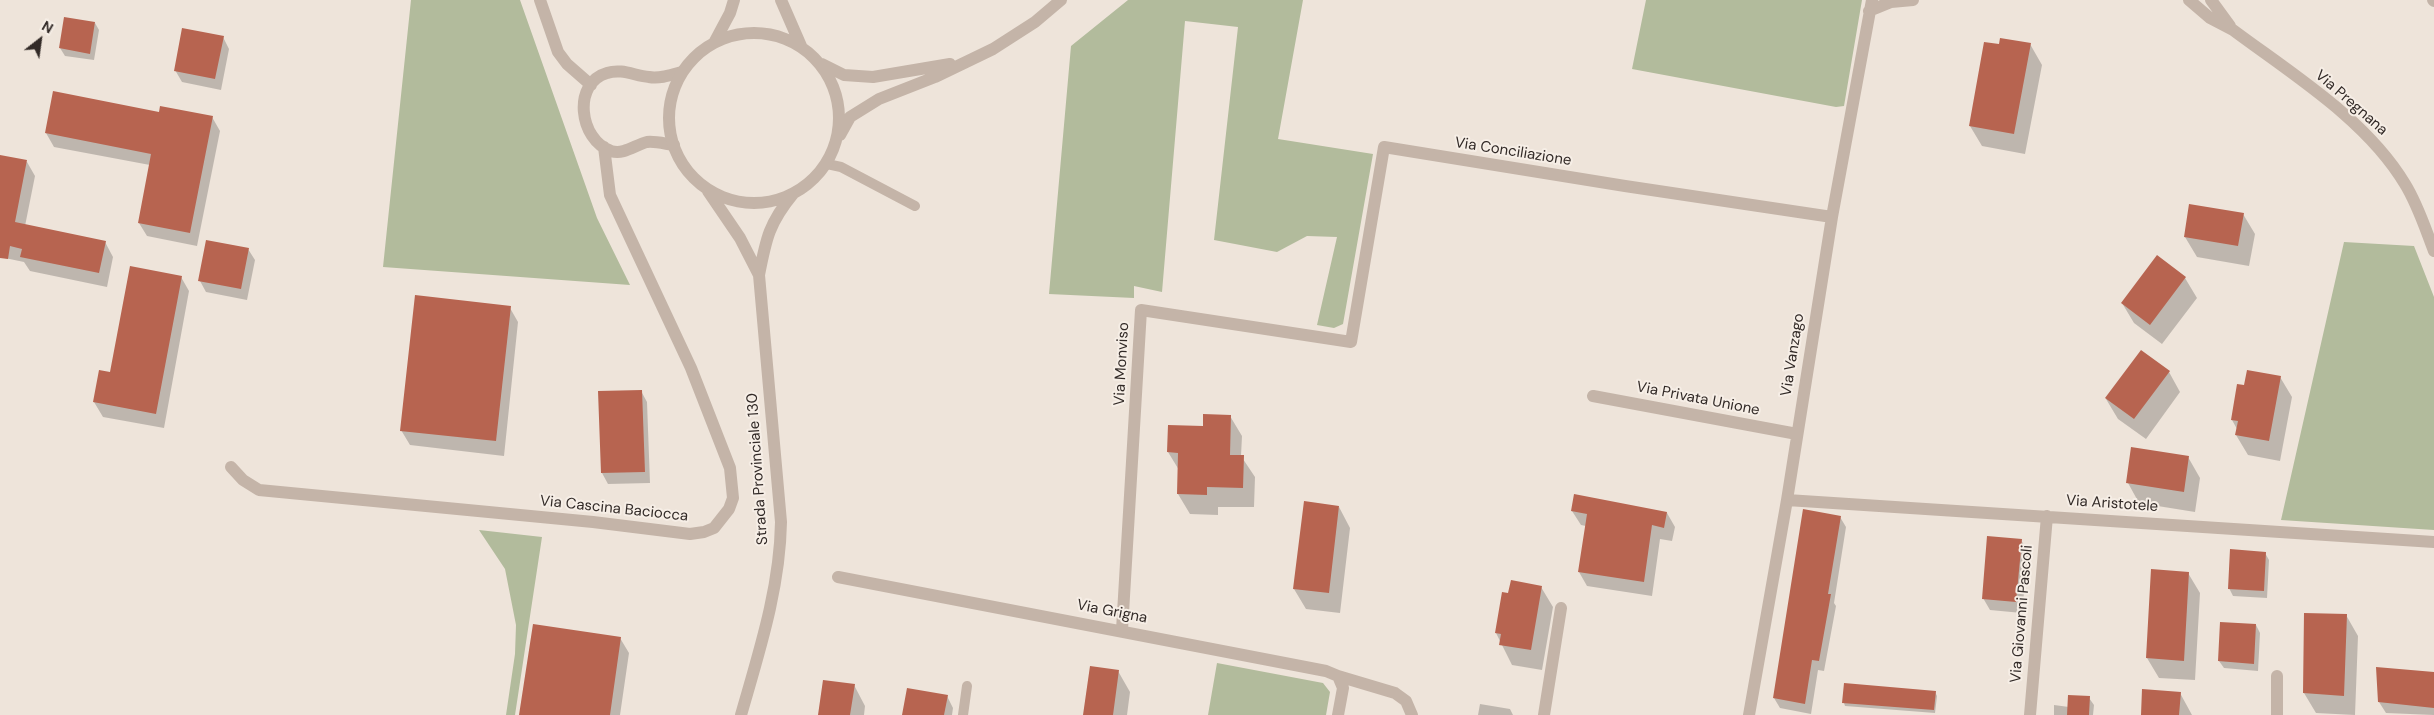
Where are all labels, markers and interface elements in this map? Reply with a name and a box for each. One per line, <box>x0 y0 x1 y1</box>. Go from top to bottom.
north arrow <box>15 15 65 65</box>
text: N <box>39 17 56 37</box>
street label: Via Pregnana <box>2311 67 2391 139</box>
street label: Via Conciliazione <box>1453 134 1573 170</box>
street label: Via Vanzago <box>1778 312 1808 398</box>
street label: Via Monviso <box>1111 322 1133 406</box>
street label: Via Privata Unione <box>1635 378 1761 420</box>
street label: Strada Provinciale 130 <box>744 392 772 546</box>
street label: Via Cascina Baciocca <box>539 492 689 526</box>
street label: Via Aristotele <box>2065 492 2159 516</box>
street label: Via Giovanni Pascoli <box>2007 544 2037 684</box>
street label: Via Grigna <box>1075 596 1149 628</box>

